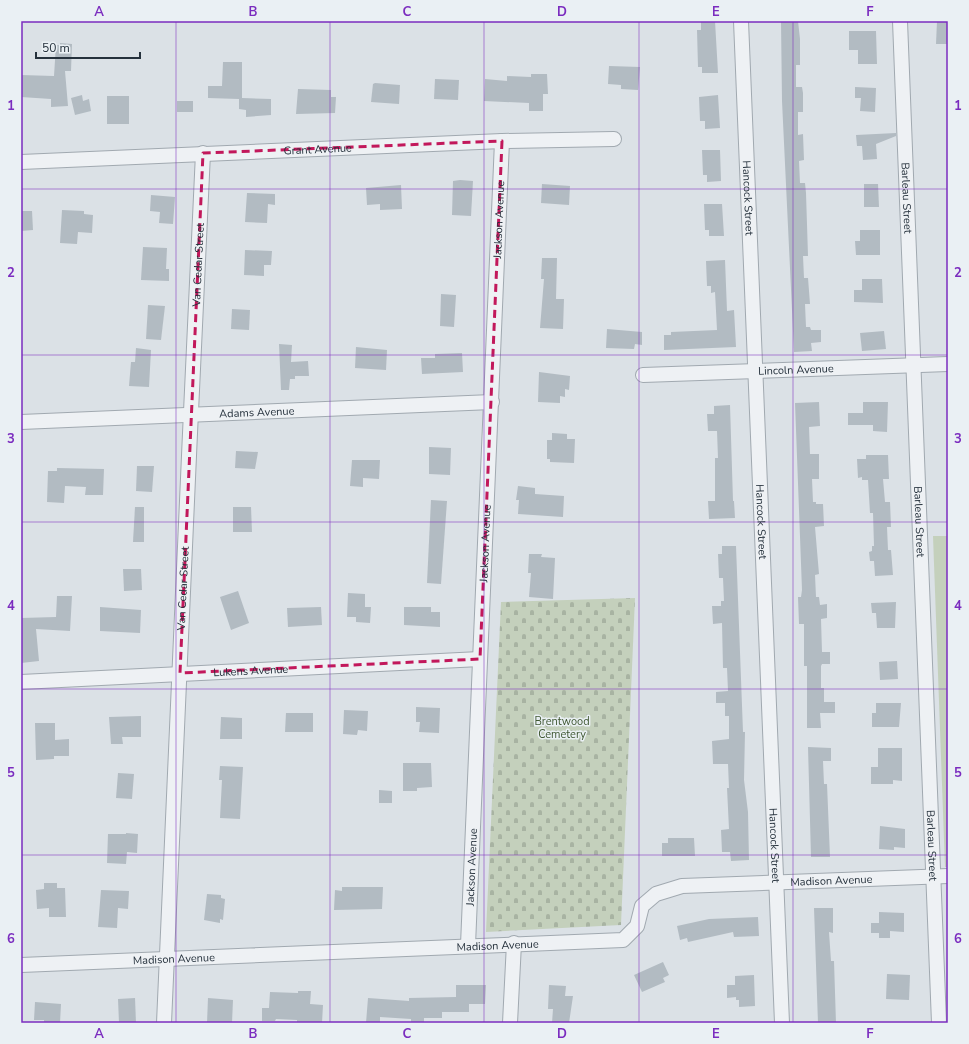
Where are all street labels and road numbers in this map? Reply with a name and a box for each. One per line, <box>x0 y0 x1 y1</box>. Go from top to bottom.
street label: Grant Avenue <box>283 141 352 159</box>
street label: Hancock Street <box>739 160 757 236</box>
street label: Barleau Street <box>898 162 915 234</box>
street label: Jackson Avenue <box>490 180 508 260</box>
street label: Van Cedar Street <box>189 222 208 308</box>
street label: Lincoln Avenue <box>758 361 834 379</box>
street label: Adams Avenue <box>219 403 295 422</box>
street label: Hancock Street <box>752 484 770 560</box>
street label: Barleau Street <box>910 486 928 558</box>
street label: Jackson Avenue <box>476 504 495 584</box>
street label: Van Cedar Street <box>174 546 193 632</box>
street label: Lukens Avenue <box>213 662 289 680</box>
street label: Hancock Street <box>765 808 783 883</box>
street label: Barleau Street <box>923 810 940 881</box>
street label: Jackson Avenue <box>463 828 481 907</box>
street label: Madison Avenue <box>790 872 873 890</box>
street label: Madison Avenue <box>456 937 539 955</box>
street label: Madison Avenue <box>133 950 215 968</box>

